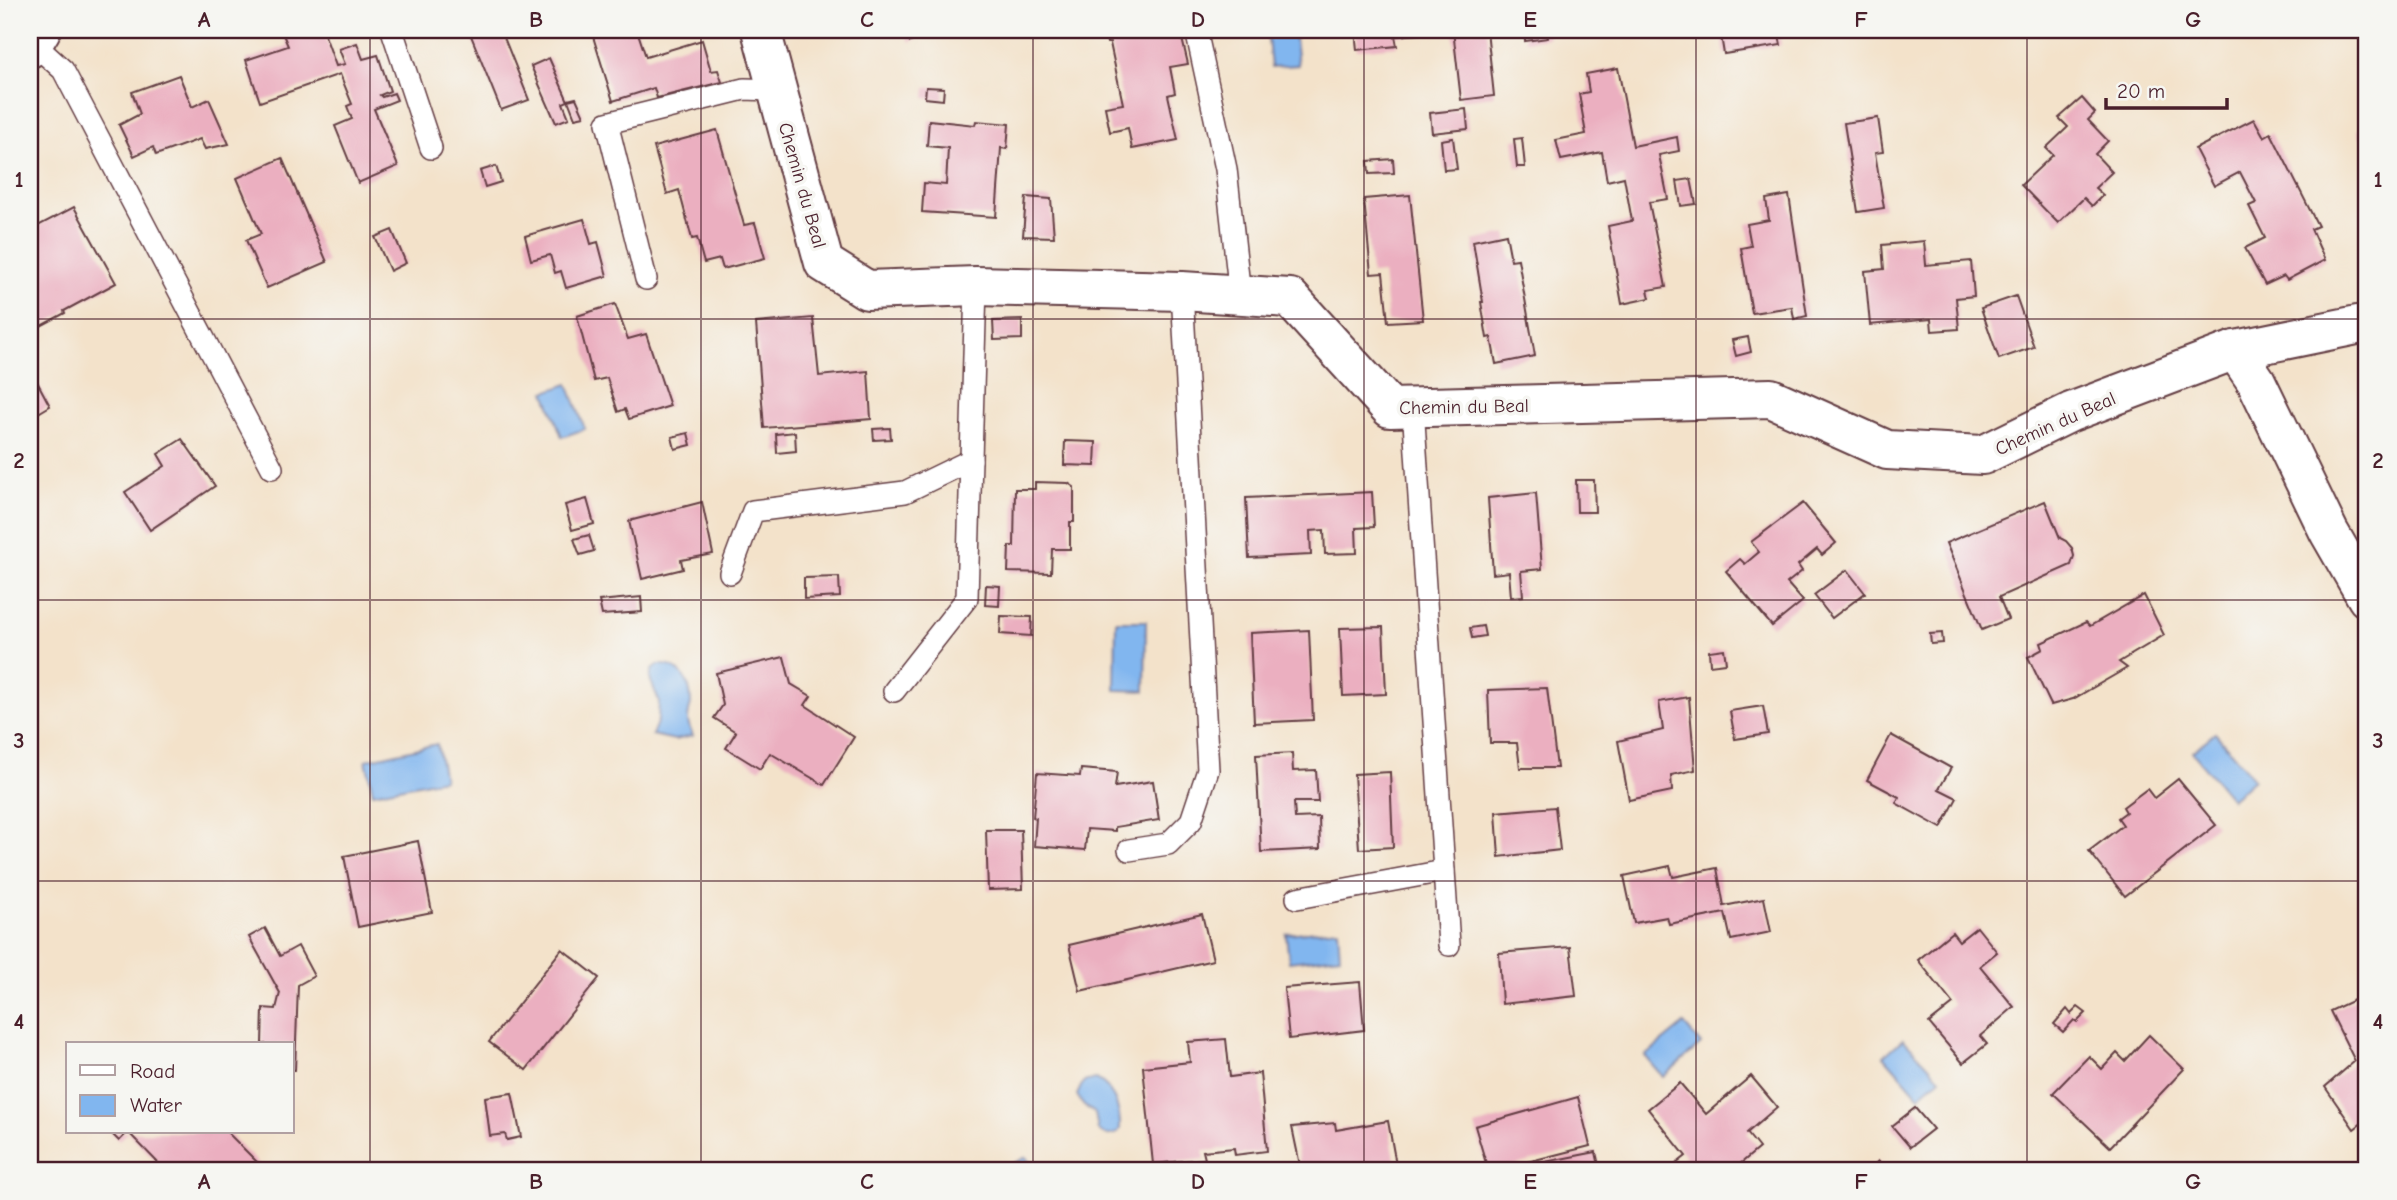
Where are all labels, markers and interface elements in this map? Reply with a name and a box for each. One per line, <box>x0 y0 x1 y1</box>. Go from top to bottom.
text: A <box>198 6 211 33</box>
text: B <box>529 6 543 33</box>
text: C <box>860 6 874 33</box>
text: D <box>1191 6 1205 33</box>
text: E <box>1523 6 1537 33</box>
text: F <box>1854 6 1868 33</box>
text: G <box>2185 6 2201 33</box>
scale bar <box>2106 66 2227 110</box>
text: 20 m <box>2117 79 2165 103</box>
street label: Chemin du Beal <box>774 120 830 251</box>
text: 1 <box>14 166 24 193</box>
text: 1 <box>2373 166 2383 193</box>
street label: Chemin du Beal <box>1992 387 2119 460</box>
street label: Chemin du Beal <box>1399 395 1529 419</box>
text: 2 <box>13 447 25 474</box>
text: 2 <box>2372 447 2384 474</box>
text: 3 <box>13 727 25 754</box>
text: 3 <box>2372 727 2384 754</box>
text: 4 <box>14 1008 25 1035</box>
text: 4 <box>2373 1008 2384 1035</box>
legend <box>66 1042 294 1134</box>
text: Road <box>130 1059 175 1083</box>
text: Water <box>130 1093 183 1117</box>
text: A <box>198 1168 211 1195</box>
text: B <box>529 1168 543 1195</box>
text: C <box>860 1168 874 1195</box>
text: D <box>1191 1168 1205 1195</box>
text: E <box>1523 1168 1537 1195</box>
text: F <box>1854 1168 1868 1195</box>
text: G <box>2185 1168 2201 1195</box>

